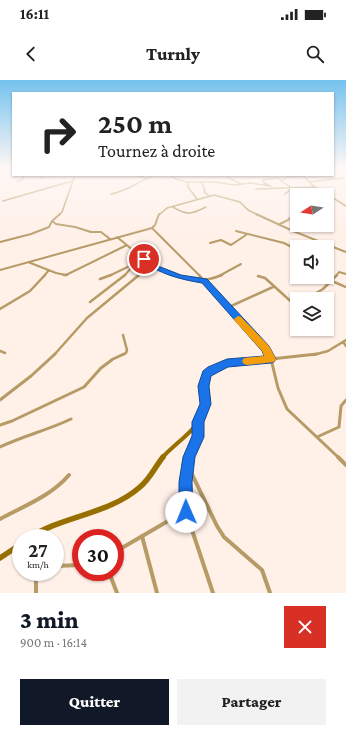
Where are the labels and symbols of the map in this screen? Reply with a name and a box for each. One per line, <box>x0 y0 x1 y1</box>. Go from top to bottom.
north arrow <box>290 188 334 232</box>
pin <box>127 242 161 276</box>
position arrow <box>165 491 207 533</box>
speed limit sign: 30 <box>72 529 124 581</box>

